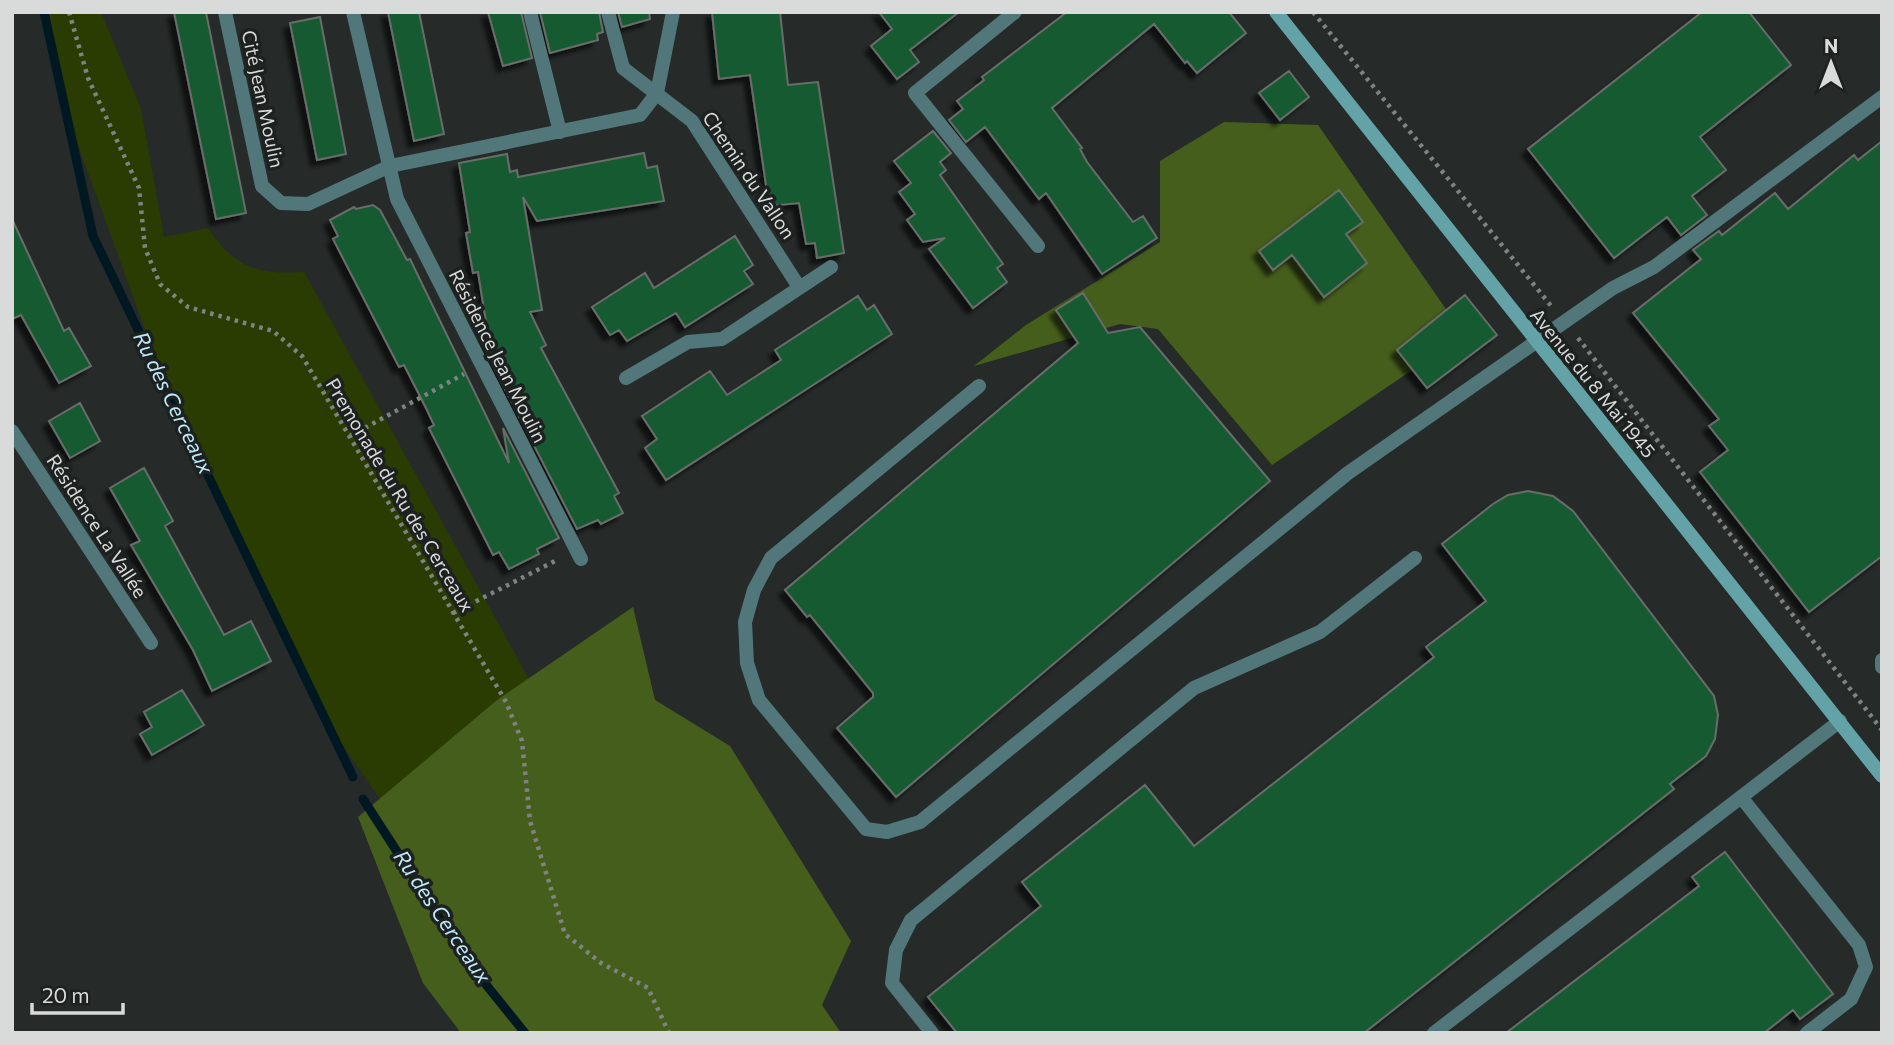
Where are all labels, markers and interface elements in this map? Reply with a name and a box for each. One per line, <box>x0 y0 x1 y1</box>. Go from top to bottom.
street label: Cité Jean Moulin <box>238 28 289 170</box>
north arrow <box>1796 28 1866 98</box>
text: N <box>1824 34 1838 57</box>
street label: Chemin du Vallon <box>698 107 801 243</box>
street label: Résidence Jean Moulin <box>445 265 552 446</box>
street label: Avenue du 8 Mai 1945 <box>1526 303 1661 462</box>
water label: Ru des Cerceaux <box>129 327 220 478</box>
street label: Premonade du Ru des Cerceaux <box>321 374 479 616</box>
street label: Résidence La Vallée <box>42 450 152 602</box>
water label: Ru des Cerceaux <box>389 845 497 988</box>
scale bar <box>32 972 122 1016</box>
text: 20 m <box>42 982 90 1007</box>

